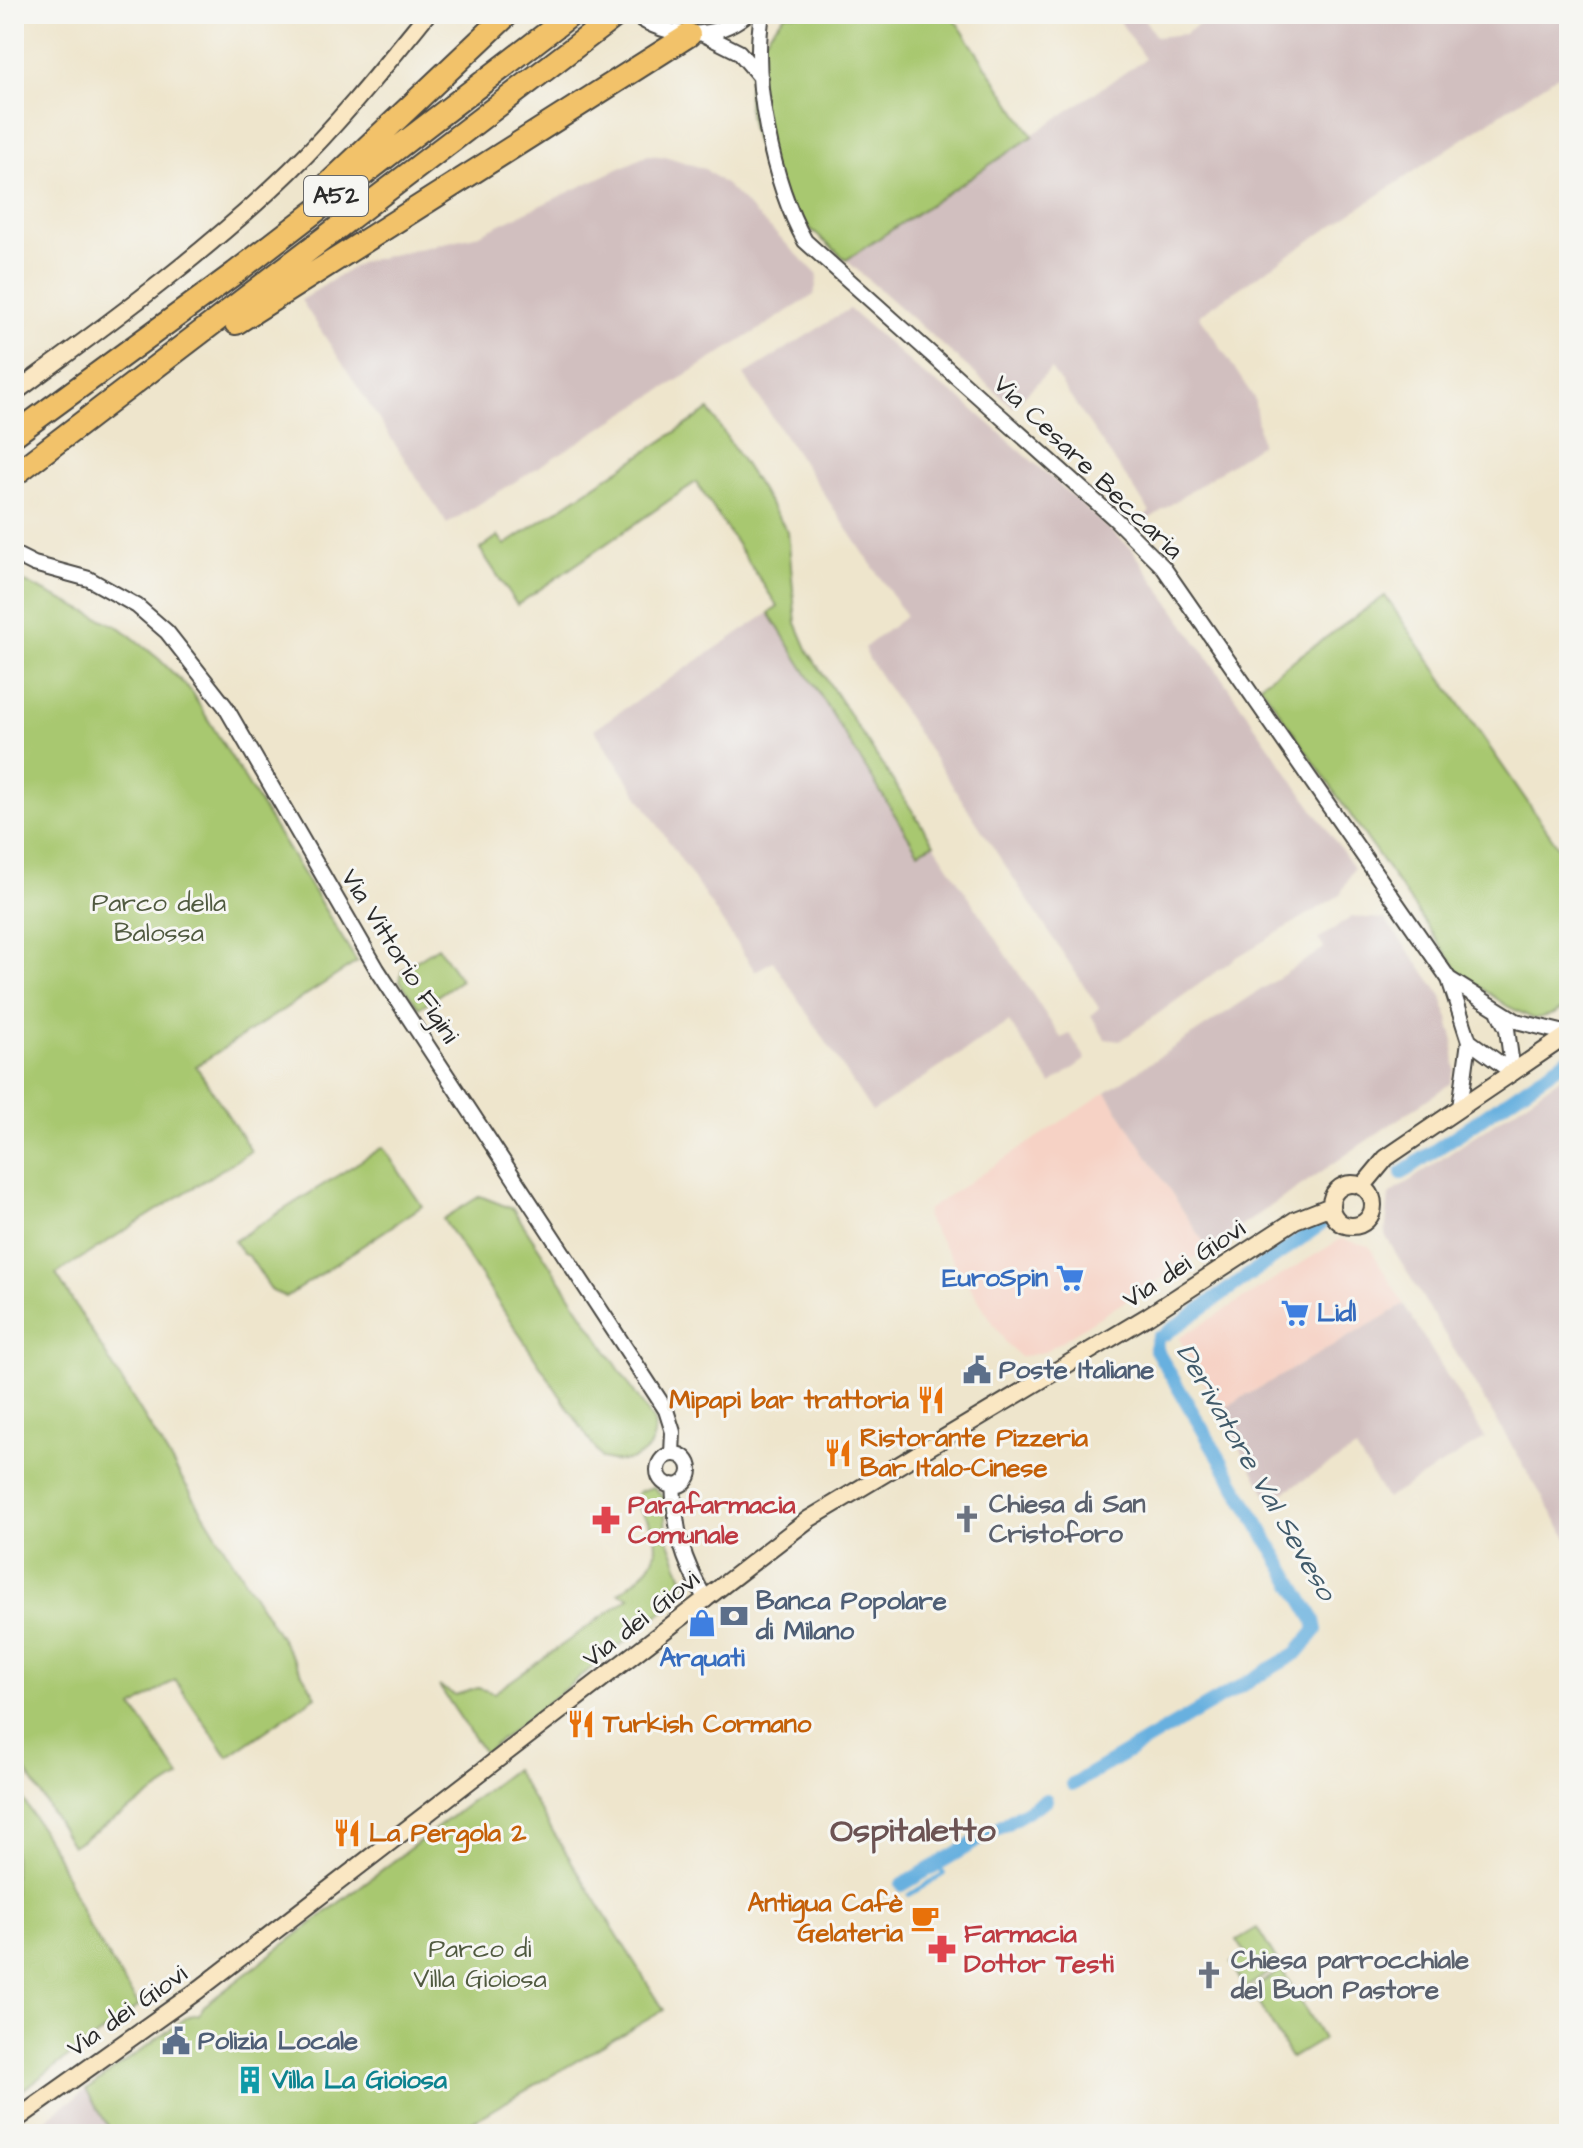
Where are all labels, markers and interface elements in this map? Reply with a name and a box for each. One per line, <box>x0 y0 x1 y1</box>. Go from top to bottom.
road number: A52 <box>304 176 368 216</box>
street label: Via Cesare Beccaria <box>985 367 1191 567</box>
street label: Via Vittorio Figini <box>330 862 468 1051</box>
park label: Parco della Balossa <box>92 885 226 951</box>
street label: Via dei Giovi <box>1116 1211 1252 1317</box>
place label: EuroSpin <box>942 1260 1048 1296</box>
supermarket icon: EuroSpin <box>1055 1263 1085 1293</box>
place label: Lidl <box>1317 1295 1356 1331</box>
supermarket icon: Lidl <box>1280 1298 1310 1328</box>
water label: Derivatore Val Seveso <box>1166 1336 1347 1610</box>
place label: Poste Italiane <box>999 1352 1154 1388</box>
public building icon: Poste Italiane <box>962 1355 992 1385</box>
place label: Mipapi bar trattoria <box>669 1382 910 1418</box>
restaurant icon: Mipapi bar trattoria <box>916 1385 946 1415</box>
place label: Ristorante Pizzeria Bar Italo-Cinese <box>860 1420 1089 1486</box>
restaurant icon: Ristorante Pizzeria Bar Italo-Cinese <box>823 1438 853 1468</box>
place label: Chiesa di San Cristoforo <box>989 1486 1146 1552</box>
place label: Parafarmacia Comunale <box>628 1487 796 1553</box>
church icon: Chiesa di San Cristoforo <box>952 1504 982 1534</box>
pharmacy icon: Parafarmacia Comunale <box>591 1505 621 1535</box>
street label: Via dei Giovi <box>575 1562 707 1676</box>
place label: Banca Popolare di Milano <box>755 1583 947 1649</box>
bank icon: Banca Popolare di Milano <box>719 1601 749 1631</box>
shop icon: Arquati <box>687 1608 717 1638</box>
place label: Arquati <box>659 1640 745 1676</box>
place label: Turkish Cormano <box>602 1706 812 1742</box>
restaurant icon: Turkish Cormano <box>566 1709 596 1739</box>
district label: Ospitaletto <box>830 1807 997 1855</box>
place label: La Pergola 2 <box>369 1815 526 1854</box>
restaurant icon: La Pergola 2 <box>332 1818 362 1848</box>
place label: Antigua Cafè Gelateria <box>748 1885 904 1951</box>
cafe icon: Antigua Cafè Gelateria <box>910 1903 940 1933</box>
place label: Farmacia Dottor Testi <box>964 1916 1114 1982</box>
park label: Parco di Villa Gioiosa <box>413 1931 547 1997</box>
pharmacy icon: Farmacia Dottor Testi <box>927 1934 957 1964</box>
place label: Chiesa parrocchiale del Buon Pastore <box>1230 1942 1469 2008</box>
street label: Via dei Giovi <box>59 1956 195 2066</box>
church icon: Chiesa parrocchiale del Buon Pastore <box>1194 1960 1224 1990</box>
place label: Polizia Locale <box>198 2023 358 2059</box>
public building icon: Polizia Locale <box>161 2026 191 2056</box>
place label: Villa La Gioiosa <box>271 2062 448 2098</box>
building icon: Villa La Gioiosa <box>235 2065 265 2095</box>

